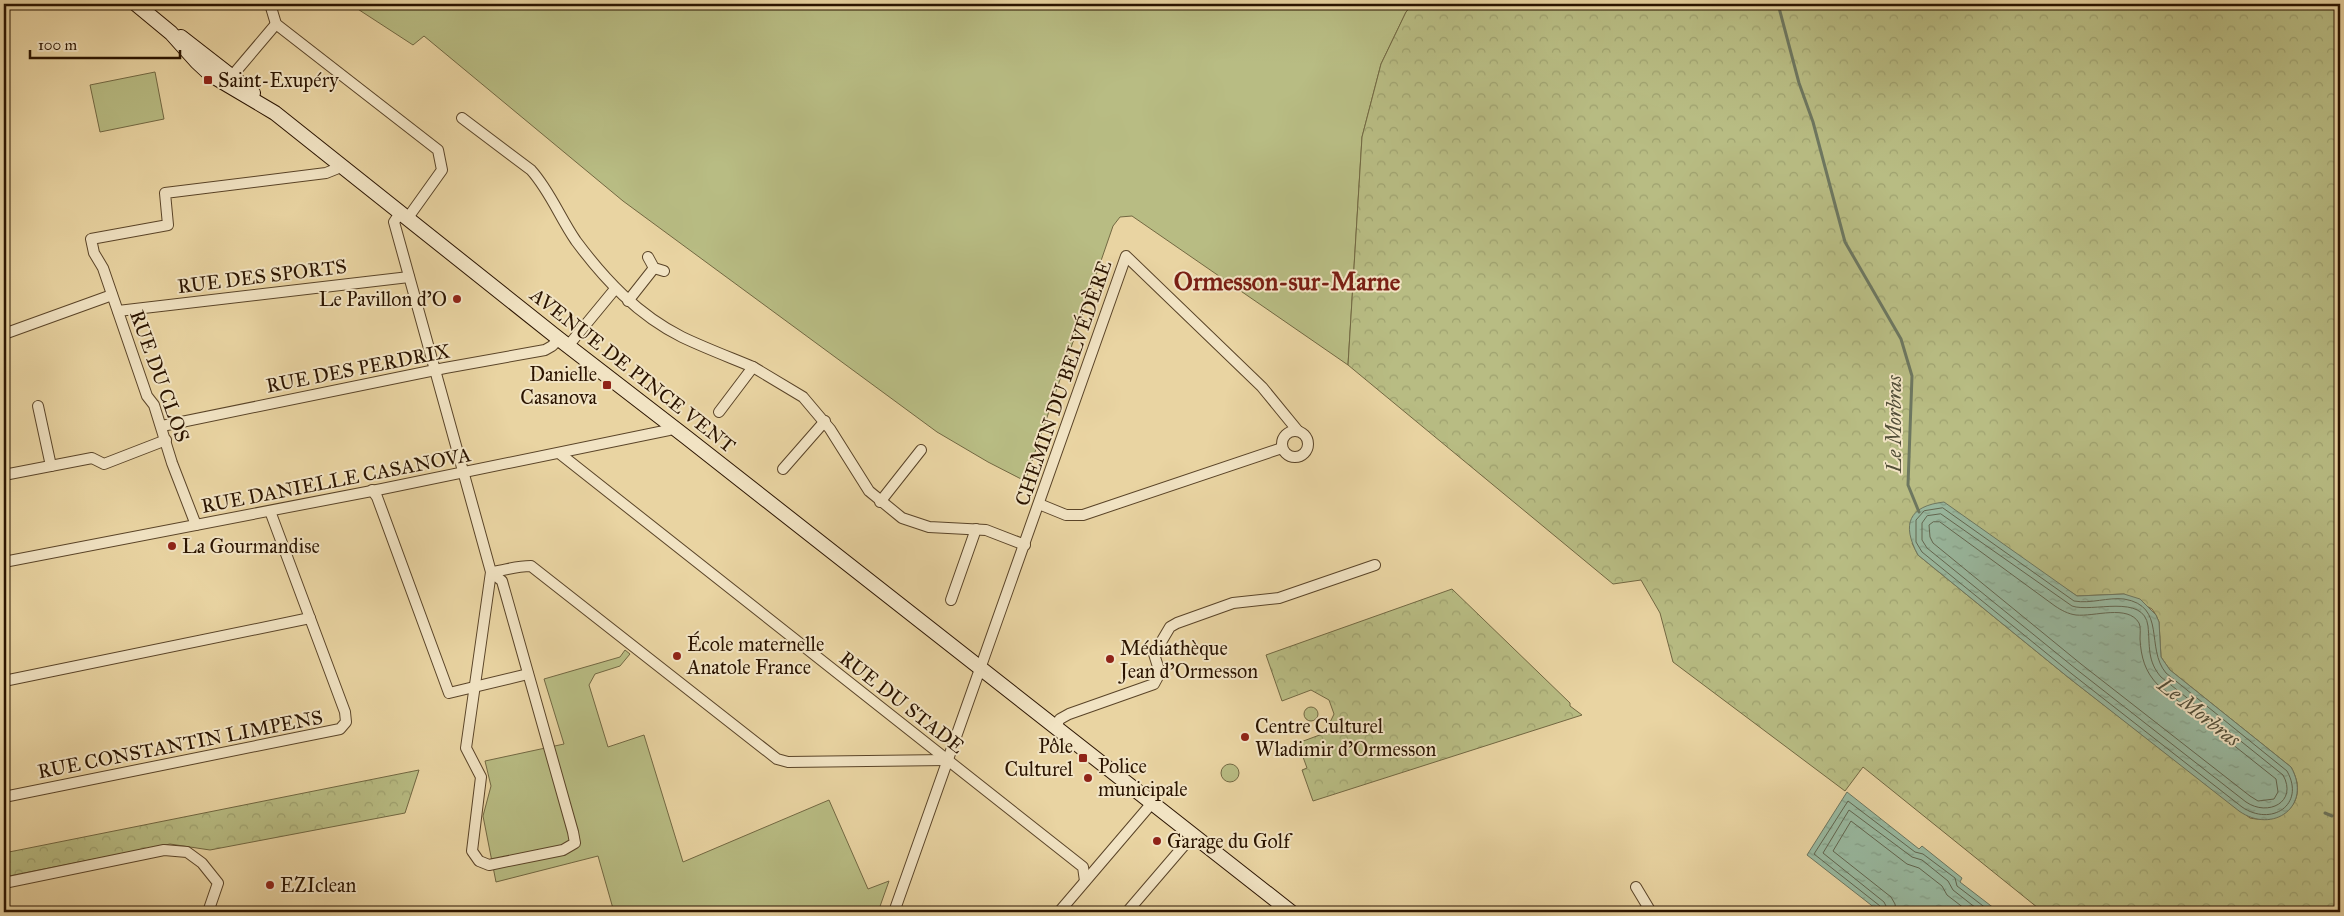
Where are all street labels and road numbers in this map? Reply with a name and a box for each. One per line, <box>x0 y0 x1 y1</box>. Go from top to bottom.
street label: RUE DES SPORTS <box>176 254 348 298</box>
street label: CHEMIN DU BELVÉDÈRE <box>1008 256 1116 509</box>
street label: AVENUE DE PINCE VENT <box>525 282 741 458</box>
street label: RUE DU CLOS <box>125 307 195 445</box>
street label: RUE DES PERDRIX <box>264 338 453 398</box>
street label: RUE DANIELLE CASANOVA <box>199 442 473 518</box>
street label: RUE DU STADE <box>835 646 969 758</box>
street label: RUE CONSTANTIN LIMPENS <box>35 705 325 783</box>

